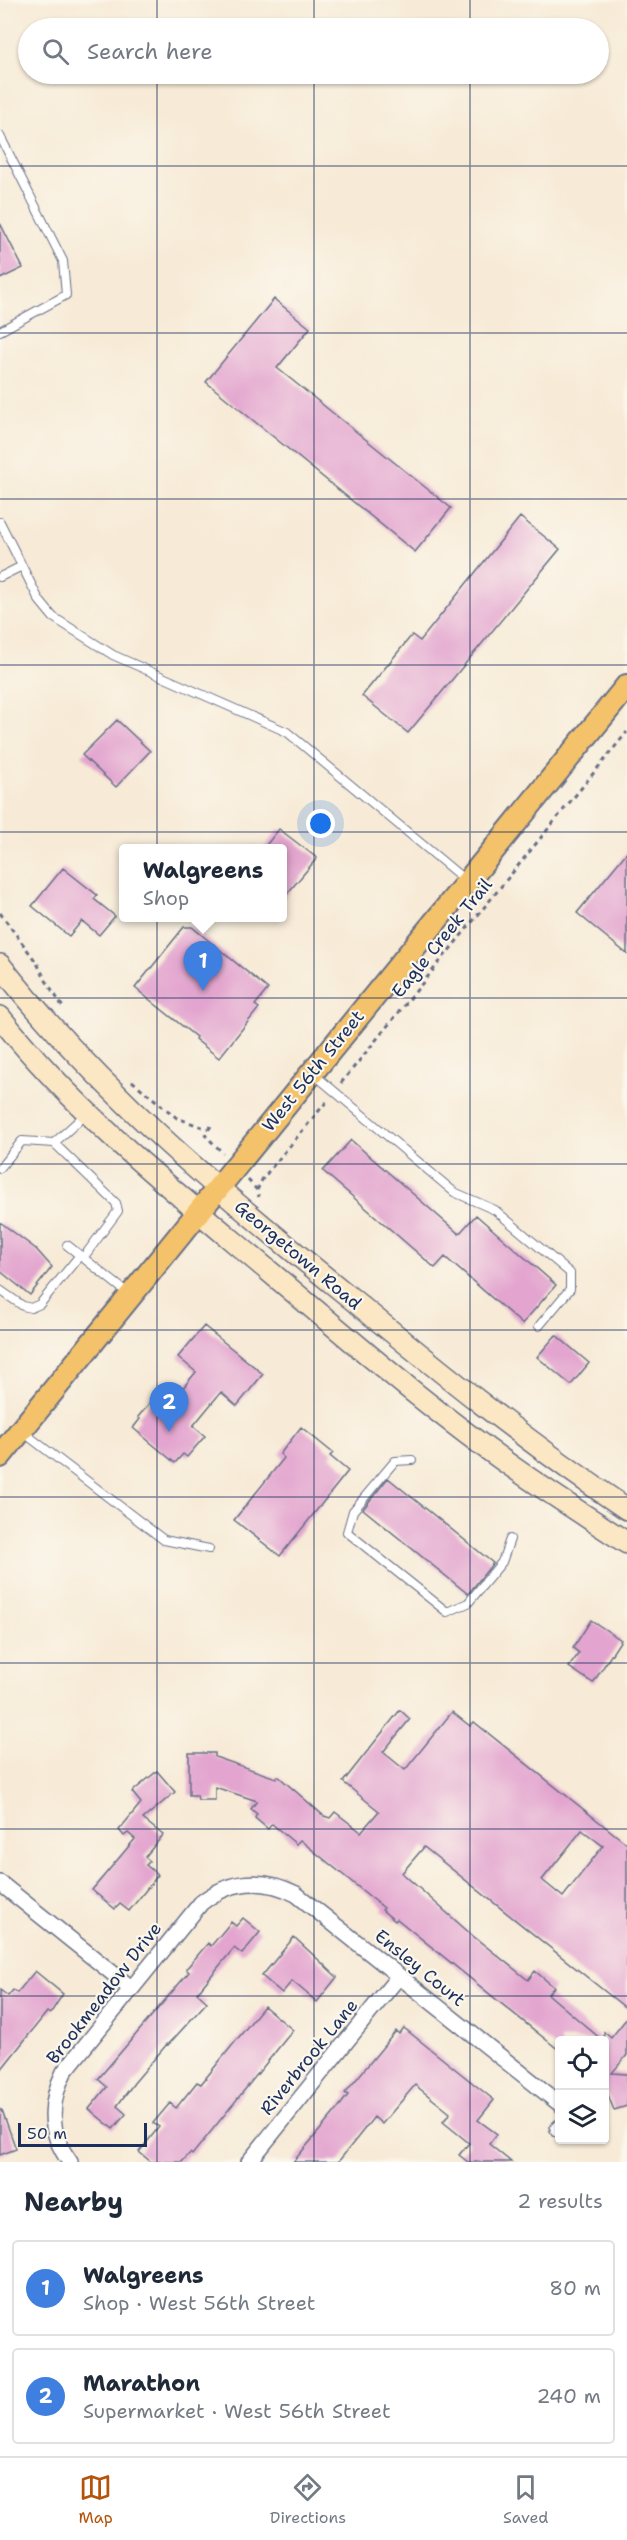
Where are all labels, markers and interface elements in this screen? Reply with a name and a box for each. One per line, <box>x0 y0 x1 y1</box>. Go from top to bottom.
search box <box>18 18 609 84</box>
icon: search <box>39 35 72 68</box>
text: Search here <box>87 37 213 66</box>
your location <box>306 809 335 838</box>
popup <box>119 844 287 922</box>
text: Walgreens <box>143 856 263 885</box>
street label: Eagle Creek Trail <box>386 873 498 1003</box>
text: Shop <box>143 885 189 911</box>
pin: 1 <box>184 942 222 991</box>
street label: West 56th Street <box>256 1005 370 1137</box>
street label: Georgetown Road <box>229 1195 367 1315</box>
pin: 2 <box>150 1382 188 1432</box>
street label: Brookmeadow Drive <box>41 1917 167 2069</box>
street label: Ensley Court <box>370 1924 470 2012</box>
street label: Riverbrook Lane <box>255 1994 363 2120</box>
map controls <box>555 2036 609 2144</box>
button: locate <box>555 2036 609 2090</box>
button: layers <box>555 2090 609 2144</box>
scale bar <box>18 2120 147 2148</box>
text: 50 m <box>27 2123 67 2144</box>
text: Nearby <box>24 2184 123 2219</box>
text: 2 results <box>517 2188 603 2214</box>
text: Walgreens <box>83 2261 204 2290</box>
text: 1 <box>41 2275 50 2301</box>
text: 80 m <box>549 2275 601 2301</box>
text: Shop · West 56th Street <box>83 2290 316 2316</box>
text: Marathon <box>83 2369 200 2398</box>
text: 2 <box>39 2383 53 2409</box>
text: 240 m <box>536 2383 601 2409</box>
text: Supermarket · West 56th Street <box>83 2398 391 2424</box>
tab: Map <box>79 2471 113 2528</box>
tab: Directions <box>270 2471 346 2528</box>
tab: Saved <box>503 2471 549 2528</box>

